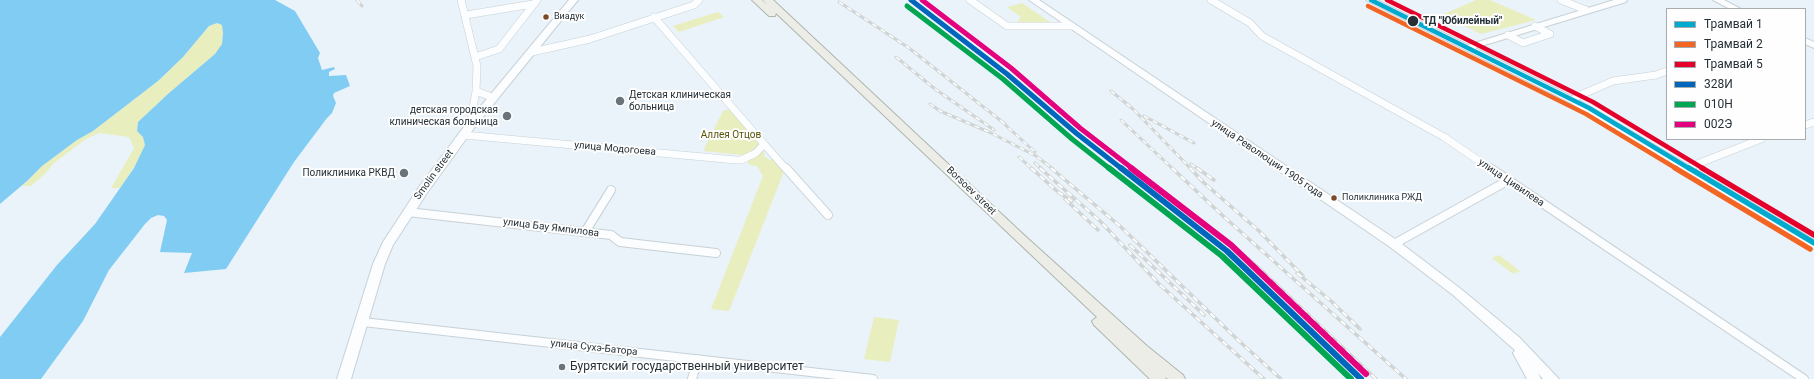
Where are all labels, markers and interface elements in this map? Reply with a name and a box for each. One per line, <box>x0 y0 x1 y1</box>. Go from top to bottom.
legend <box>1666 8 1806 140</box>
marker: Виадук <box>541 12 551 22</box>
place label: Виадук <box>554 12 584 22</box>
marker: ТД "Юбилейный" <box>1406 14 1420 28</box>
place label: ТД "Юбилейный" <box>1423 15 1502 27</box>
text: Трамвай 1 <box>1704 17 1763 31</box>
text: Трамвай 2 <box>1704 37 1763 51</box>
text: Трамвай 5 <box>1704 57 1763 71</box>
text: 328И <box>1704 77 1733 91</box>
place label: Детская клиническая больница <box>629 89 731 112</box>
marker: Детская клиническая больница <box>614 95 626 107</box>
text: 010Н <box>1704 97 1733 111</box>
place label: детская городская клиническая больница <box>389 104 498 128</box>
marker: детская городская клиническая больница <box>501 110 513 122</box>
street label: улица Революции 1905 года <box>1209 117 1325 201</box>
text: 002Э <box>1704 117 1732 131</box>
park label: Аллея Отцов <box>701 129 761 141</box>
street label: улица Модогоева <box>574 139 656 159</box>
street label: Smolin street <box>412 148 456 202</box>
street label: улица Цивилева <box>1476 157 1546 209</box>
street label: Borsoev street <box>944 164 998 218</box>
place label: Поликлиника РКВД <box>302 167 395 179</box>
marker: Поликлиника РКВД <box>398 167 410 179</box>
marker: Поликлиника РЖД <box>1329 193 1339 203</box>
place label: Поликлиника РЖД <box>1342 193 1422 203</box>
street label: улица Бау Ямпилова <box>502 216 600 240</box>
street label: улица Сухэ-Батора <box>550 337 638 359</box>
place label: Бурятский государственный университет <box>570 360 804 374</box>
marker: Бурятский государственный университет <box>557 362 567 372</box>

